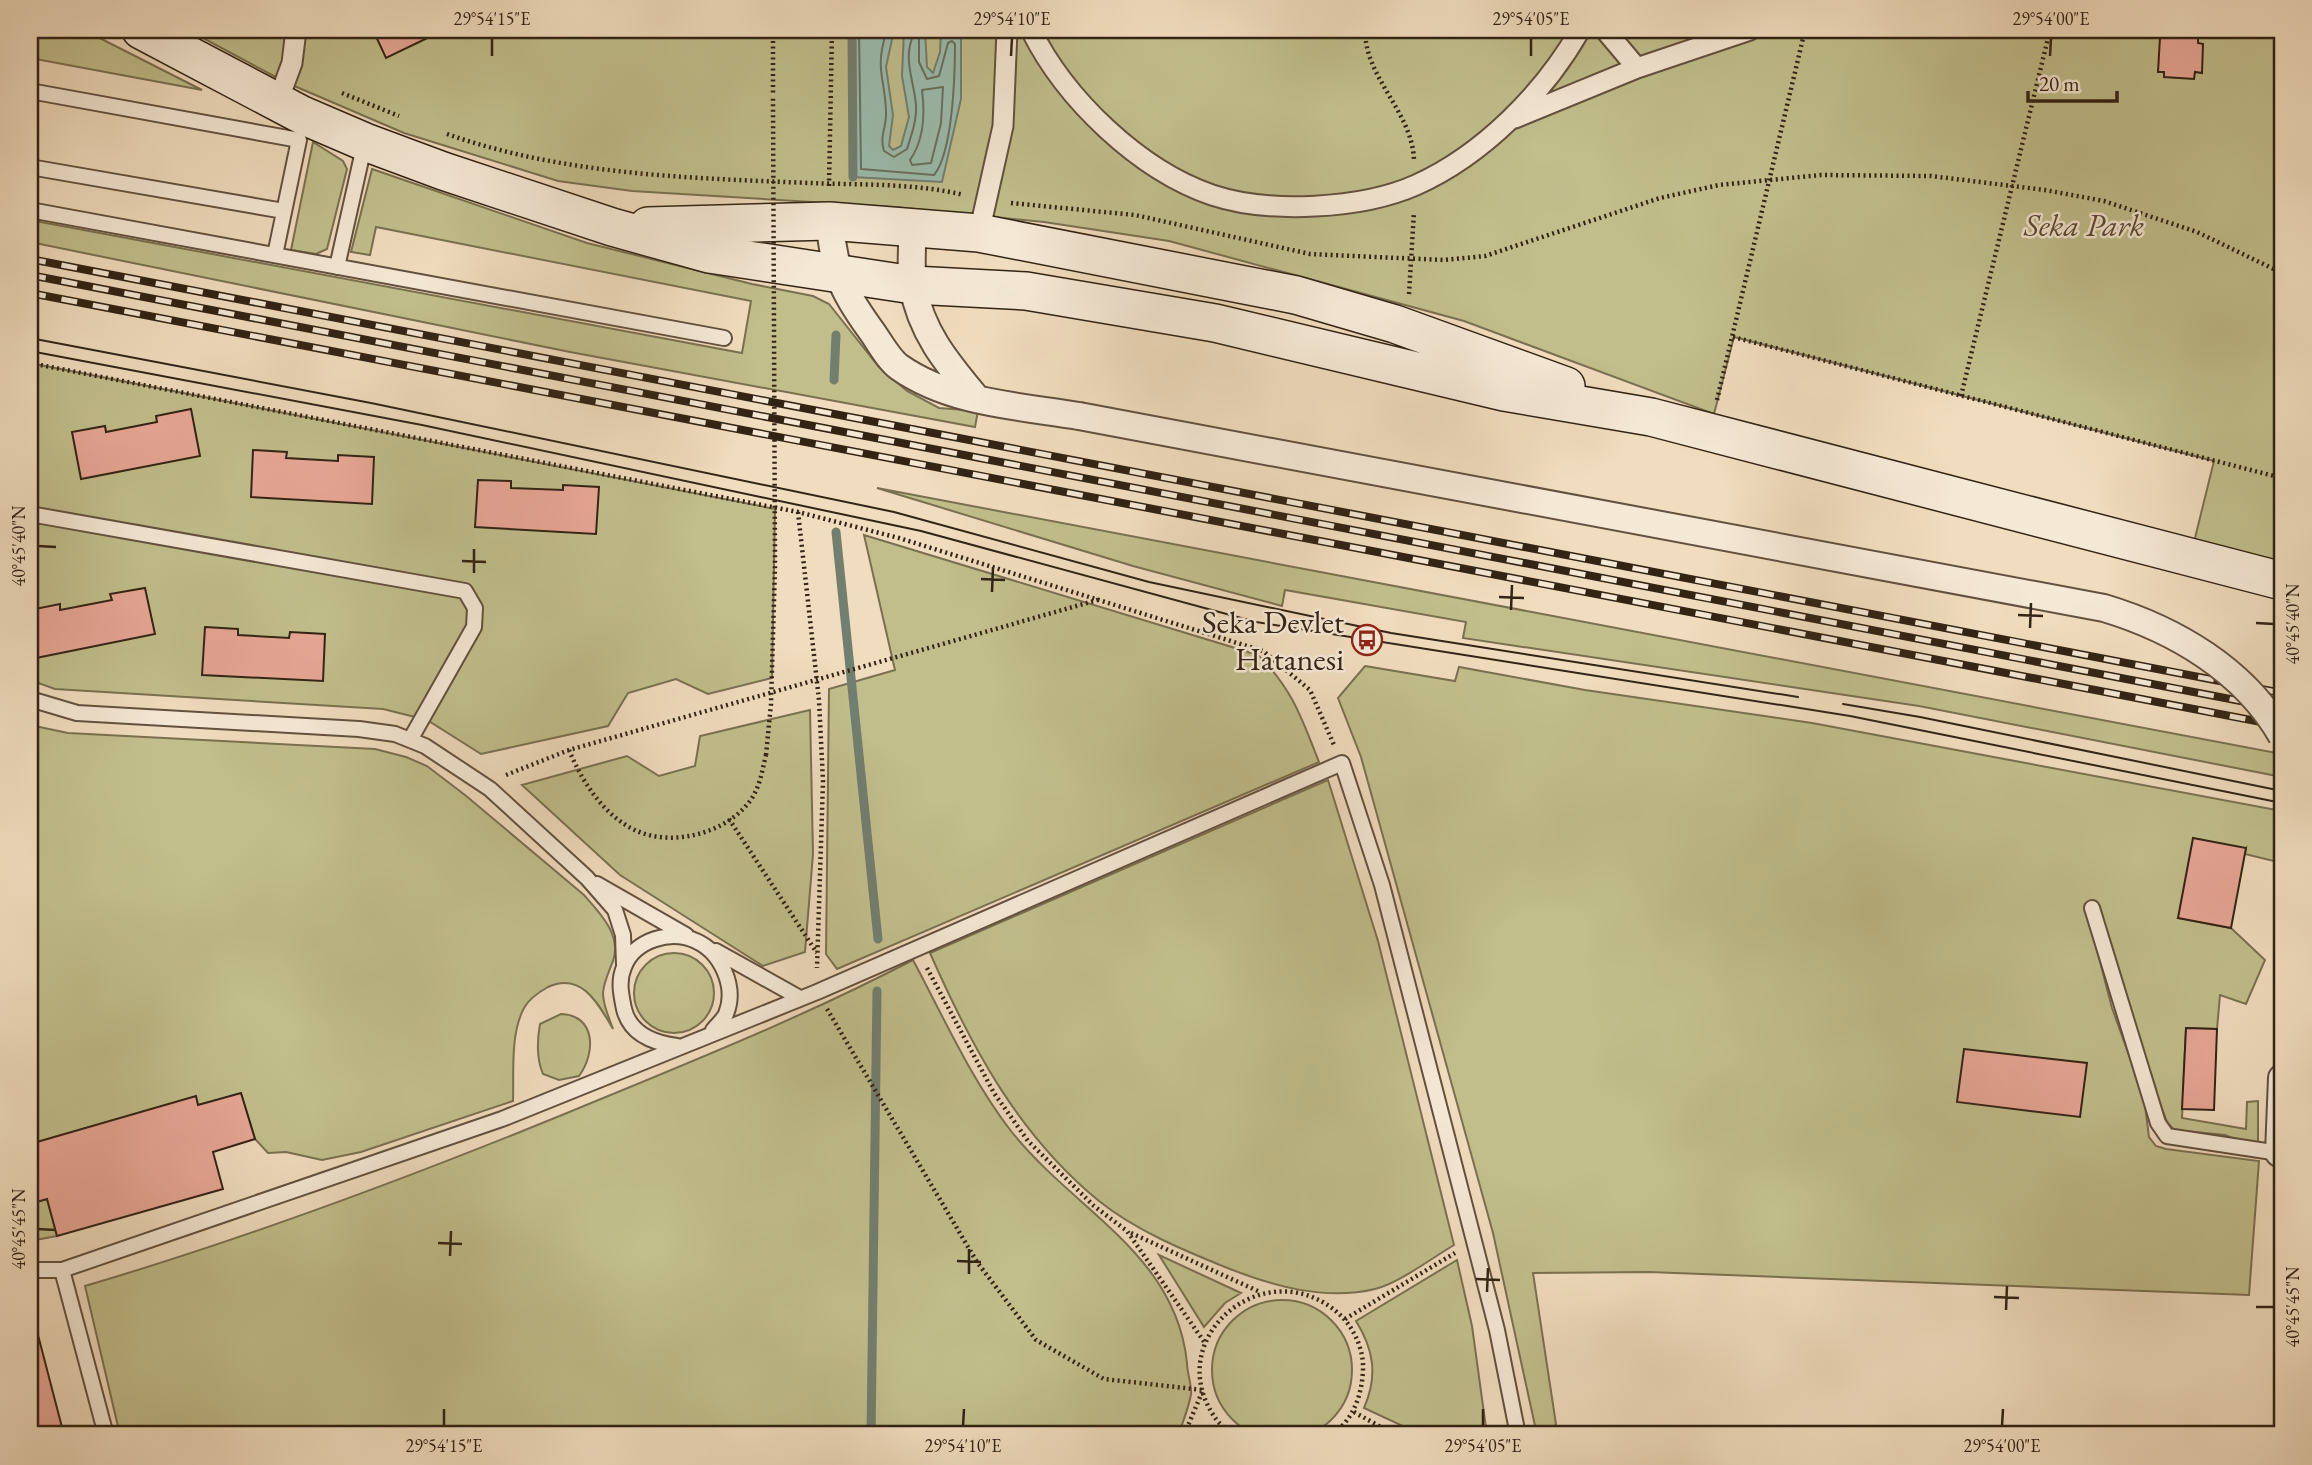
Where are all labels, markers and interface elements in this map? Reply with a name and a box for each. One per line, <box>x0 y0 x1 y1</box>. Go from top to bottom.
text: 29°54'15"E <box>454 7 530 30</box>
text: 29°54'10"E <box>974 7 1050 30</box>
text: 29°54'05"E <box>1493 7 1569 30</box>
text: 29°54'00"E <box>2013 7 2089 30</box>
scale bar <box>2028 60 2118 104</box>
text: 20 m <box>2039 70 2080 97</box>
park label: Seka Park <box>2023 204 2145 246</box>
text: 40°45'40"N <box>7 505 30 586</box>
text: 40°45'40"N <box>2281 583 2304 664</box>
place label: Seka Devlet Hatanesi <box>1202 601 1344 680</box>
bus stop icon: Seka Devlet Hatanesi <box>1350 623 1384 657</box>
text: 40°45'45"N <box>7 1188 30 1269</box>
text: 40°45'45"N <box>2281 1266 2304 1347</box>
text: 29°54'15"E <box>406 1434 482 1457</box>
text: 29°54'10"E <box>925 1434 1001 1457</box>
text: 29°54'05"E <box>1445 1434 1521 1457</box>
text: 29°54'00"E <box>1964 1434 2040 1457</box>

